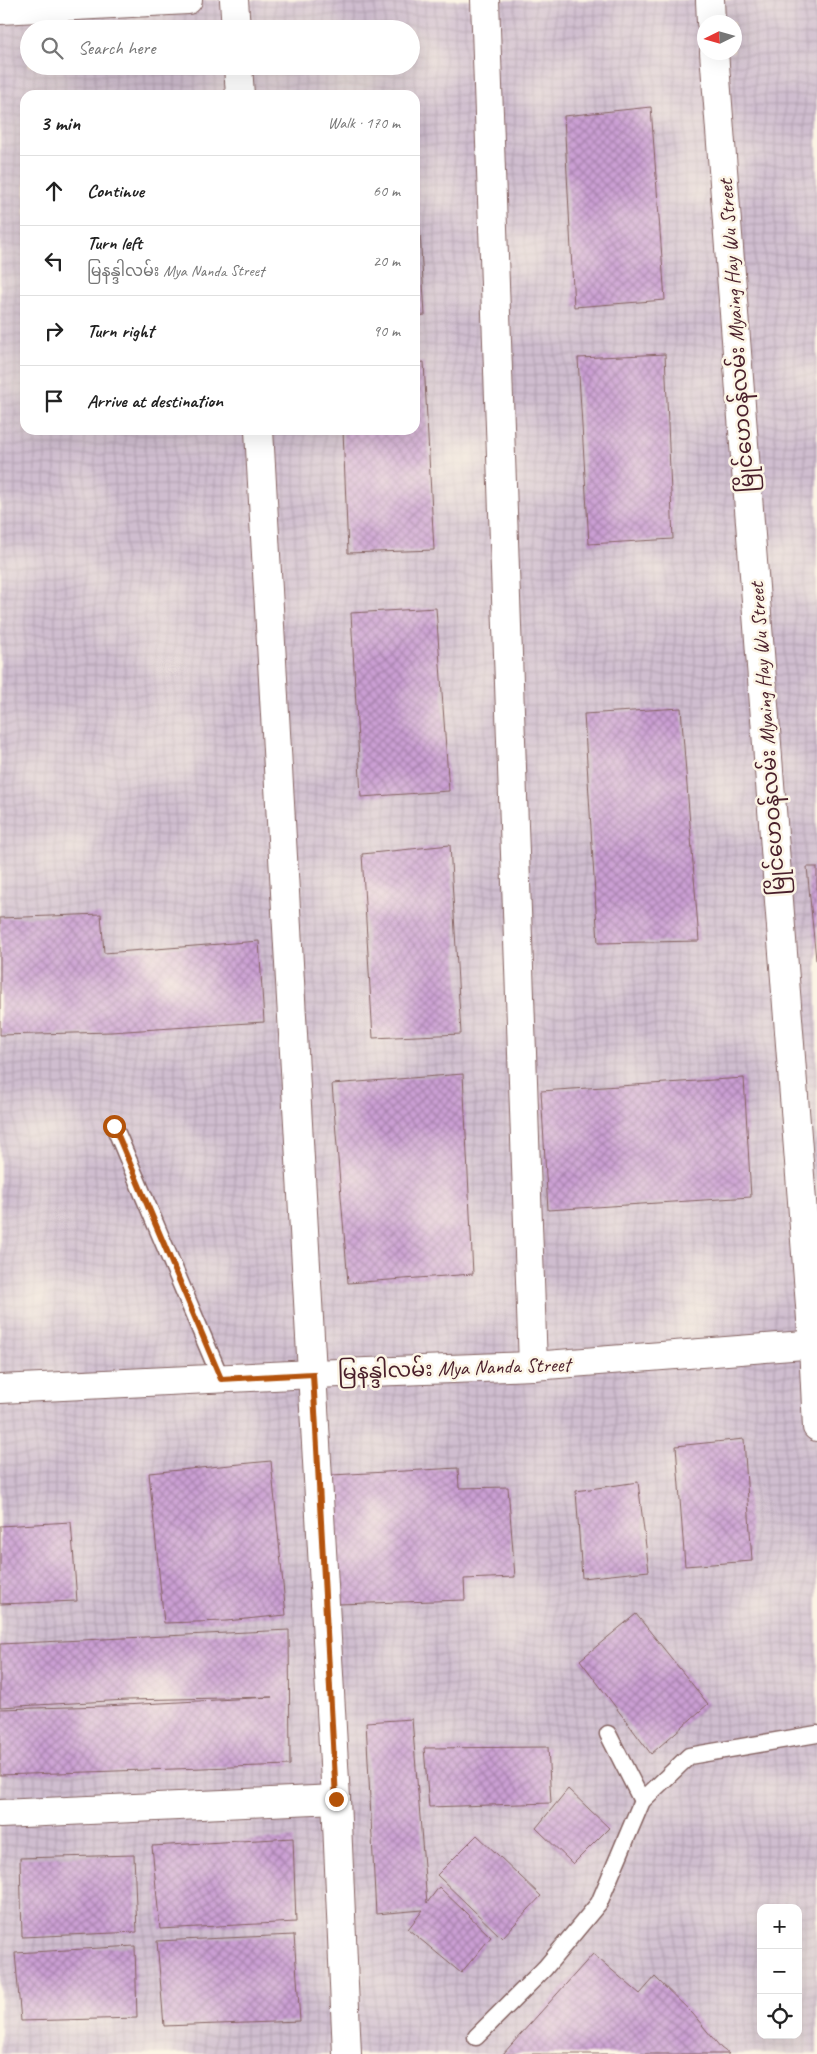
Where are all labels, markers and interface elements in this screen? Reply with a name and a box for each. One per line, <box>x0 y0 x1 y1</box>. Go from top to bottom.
north arrow <box>697 15 742 60</box>
search box <box>20 20 420 75</box>
icon: search <box>38 34 66 62</box>
text: Search here <box>78 36 155 60</box>
text: 3 min <box>40 110 80 136</box>
text: Walk · 170 m <box>328 113 400 133</box>
street label: မြိုင်ဟေဝန်လမ်း Myaing Hay Wu Street <box>709 176 764 493</box>
icon: ahead <box>40 177 68 205</box>
text: Continue <box>87 179 144 203</box>
text: 60 m <box>373 181 400 201</box>
text: Turn left <box>87 231 142 255</box>
icon: left <box>40 247 68 275</box>
text: 20 m <box>373 251 400 271</box>
text: မြနန္ဒါလမ်း Mya Nanda Street <box>87 261 264 281</box>
icon: right <box>40 317 68 345</box>
text: Turn right <box>87 319 154 343</box>
text: 90 m <box>373 321 400 341</box>
icon: arrive <box>40 387 68 415</box>
text: Arrive at destination <box>87 389 223 413</box>
street label: မြိုင်ဟေဝန်လမ်း Myaing Hay Wu Street <box>740 579 795 896</box>
route start <box>103 1115 126 1138</box>
street label: မြနန္ဒါလမ်း Mya Nanda Street <box>337 1348 574 1390</box>
route end <box>325 1788 348 1811</box>
map controls <box>757 1904 802 2039</box>
button: + <box>757 1904 802 1949</box>
button: − <box>757 1949 802 1994</box>
button: locate <box>757 1994 802 2039</box>

